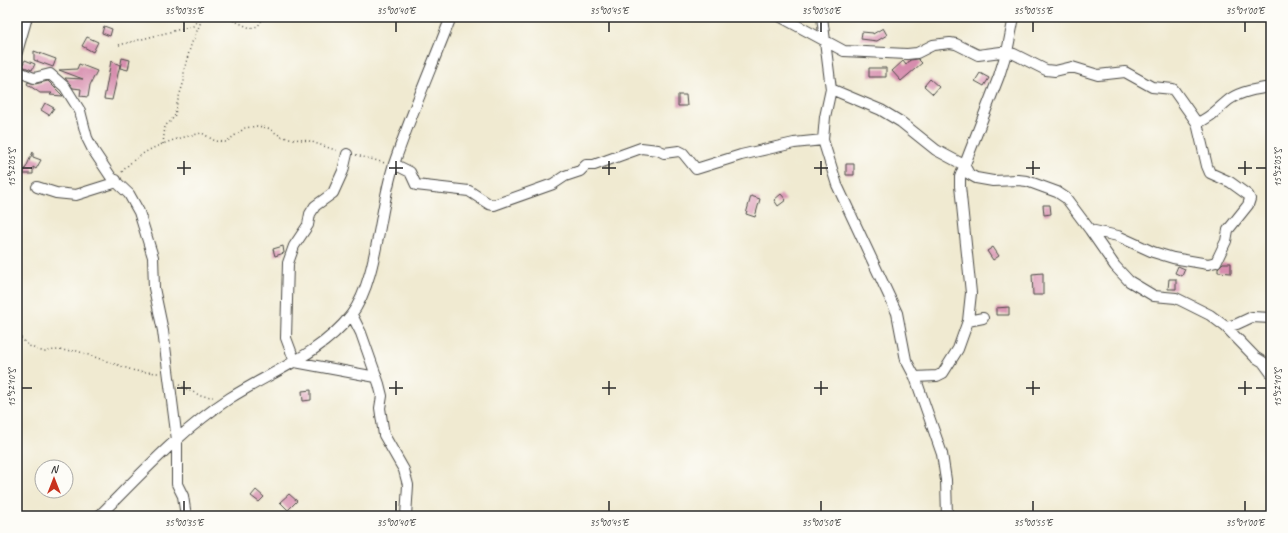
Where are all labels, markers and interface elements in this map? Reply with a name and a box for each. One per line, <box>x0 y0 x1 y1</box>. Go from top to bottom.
text: 35°00'35"E <box>165 4 205 17</box>
text: 35°00'40"E <box>377 4 417 17</box>
text: 35°00'45"E <box>590 4 630 17</box>
text: 35°00'50"E <box>802 4 842 17</box>
text: 35°00'55"E <box>1014 4 1054 17</box>
text: 35°01'00"E <box>1226 4 1266 17</box>
text: 15°52'05"S <box>5 147 18 187</box>
text: 15°52'05"S <box>1271 147 1284 187</box>
text: 15°52'10"S <box>5 367 18 407</box>
text: 15°52'10"S <box>1271 367 1284 407</box>
north arrow <box>34 459 74 499</box>
text: N <box>51 462 60 476</box>
text: 35°00'35"E <box>165 516 205 529</box>
text: 35°00'40"E <box>377 516 417 529</box>
text: 35°00'45"E <box>590 516 630 529</box>
text: 35°00'50"E <box>802 516 842 529</box>
text: 35°00'55"E <box>1014 516 1054 529</box>
text: 35°01'00"E <box>1226 516 1266 529</box>

